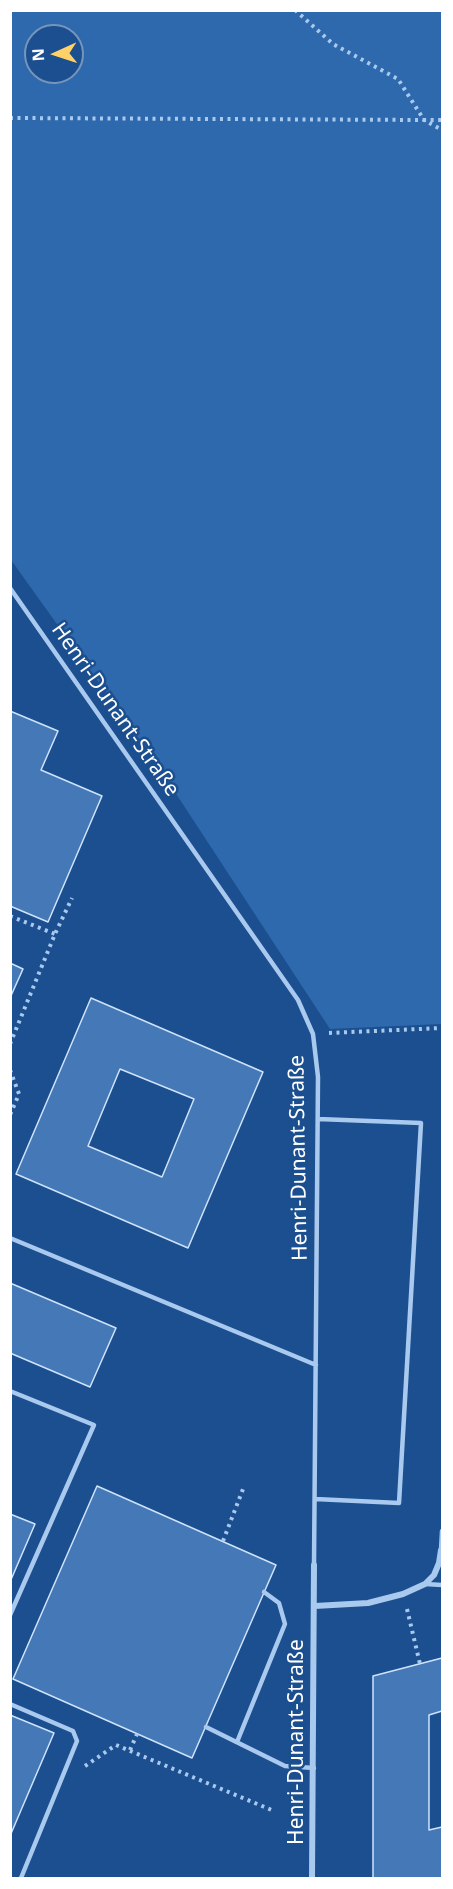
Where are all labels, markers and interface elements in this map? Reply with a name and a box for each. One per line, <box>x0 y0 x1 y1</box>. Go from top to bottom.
north arrow <box>24 24 84 84</box>
text: N <box>27 48 49 62</box>
street label: Henri-Dunant-Straße <box>46 618 184 802</box>
street label: Henri-Dunant-Straße <box>285 1055 313 1261</box>
street label: Henri-Dunant-Straße <box>284 1639 310 1845</box>

